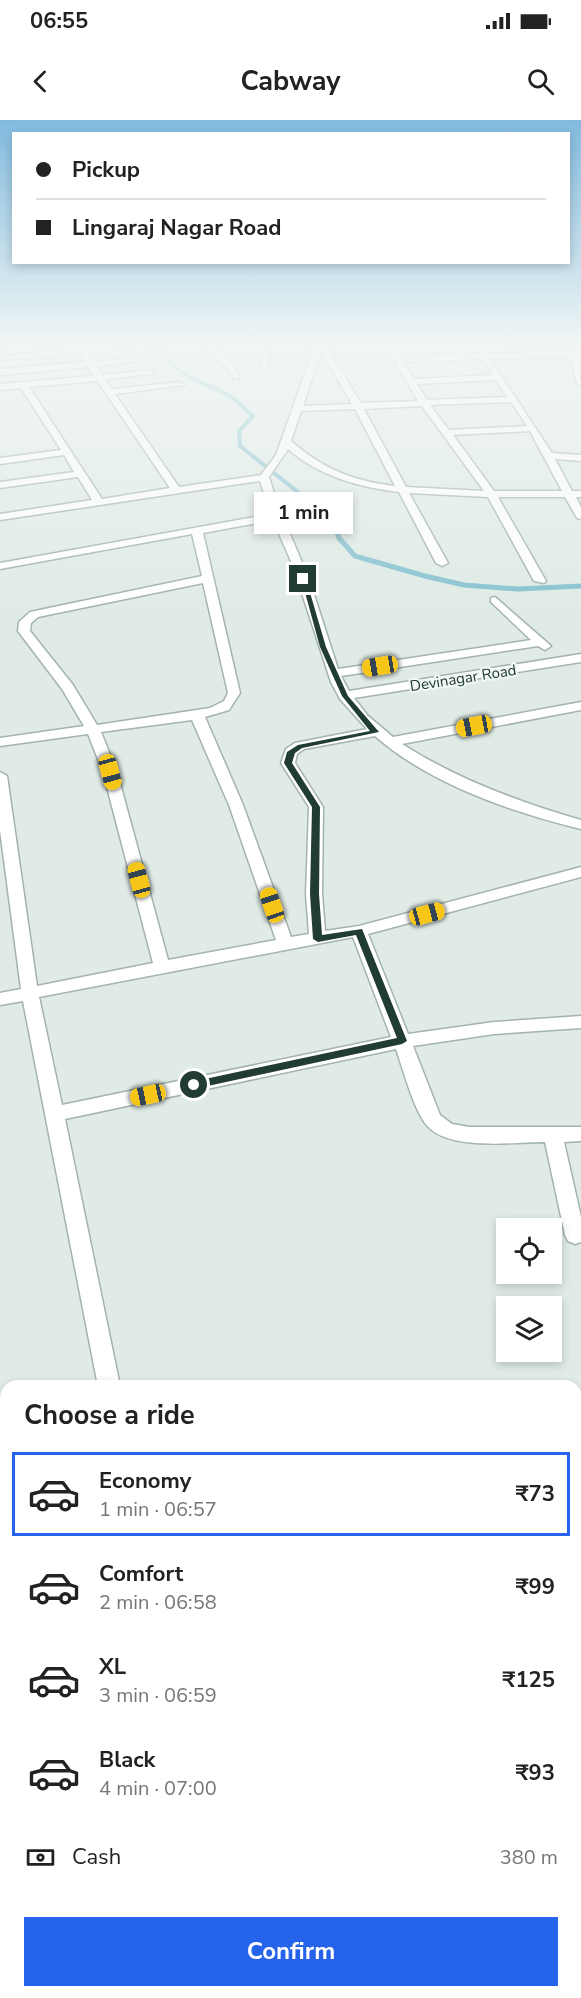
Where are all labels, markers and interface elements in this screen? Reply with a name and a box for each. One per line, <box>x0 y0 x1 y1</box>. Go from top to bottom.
text: 06:55 <box>30 6 88 36</box>
text: Cabway <box>240 63 341 100</box>
icon: back <box>24 65 57 98</box>
icon: search <box>524 65 557 98</box>
text: Pickup <box>72 155 140 185</box>
text: Lingaraj Nagar Road <box>72 213 281 243</box>
callout: 1 min <box>254 492 352 534</box>
text: 1 min <box>278 499 329 526</box>
route end <box>289 565 316 592</box>
car <box>361 654 399 678</box>
street label: Devinagar Road <box>408 660 518 696</box>
car <box>455 714 493 738</box>
car <box>97 752 123 792</box>
car <box>126 860 152 900</box>
car <box>258 885 286 925</box>
car <box>407 901 447 927</box>
route start <box>180 1071 207 1098</box>
car <box>129 1082 167 1108</box>
map controls <box>496 1218 562 1362</box>
button: locate <box>496 1218 562 1284</box>
button: layers <box>496 1296 562 1362</box>
text: Choose a ride <box>24 1397 195 1434</box>
text: Economy <box>99 1466 191 1496</box>
icon: car <box>27 1467 81 1521</box>
text: ₹73 <box>515 1479 555 1509</box>
text: 1 min · 06:57 <box>99 1496 217 1523</box>
text: Comfort <box>99 1559 183 1589</box>
icon: car <box>27 1560 81 1614</box>
text: ₹99 <box>515 1572 555 1602</box>
text: 2 min · 06:58 <box>99 1589 217 1616</box>
text: XL <box>99 1652 126 1682</box>
icon: car <box>27 1653 81 1707</box>
text: ₹125 <box>502 1665 555 1695</box>
text: 3 min · 06:59 <box>99 1682 217 1709</box>
text: Black <box>99 1745 155 1775</box>
icon: car <box>27 1746 81 1800</box>
text: ₹93 <box>515 1758 555 1788</box>
text: 4 min · 07:00 <box>99 1775 217 1802</box>
icon: cash <box>24 1841 57 1874</box>
text: Cash <box>72 1842 121 1872</box>
text: 380 m <box>500 1844 558 1871</box>
button: Confirm <box>24 1917 558 1986</box>

